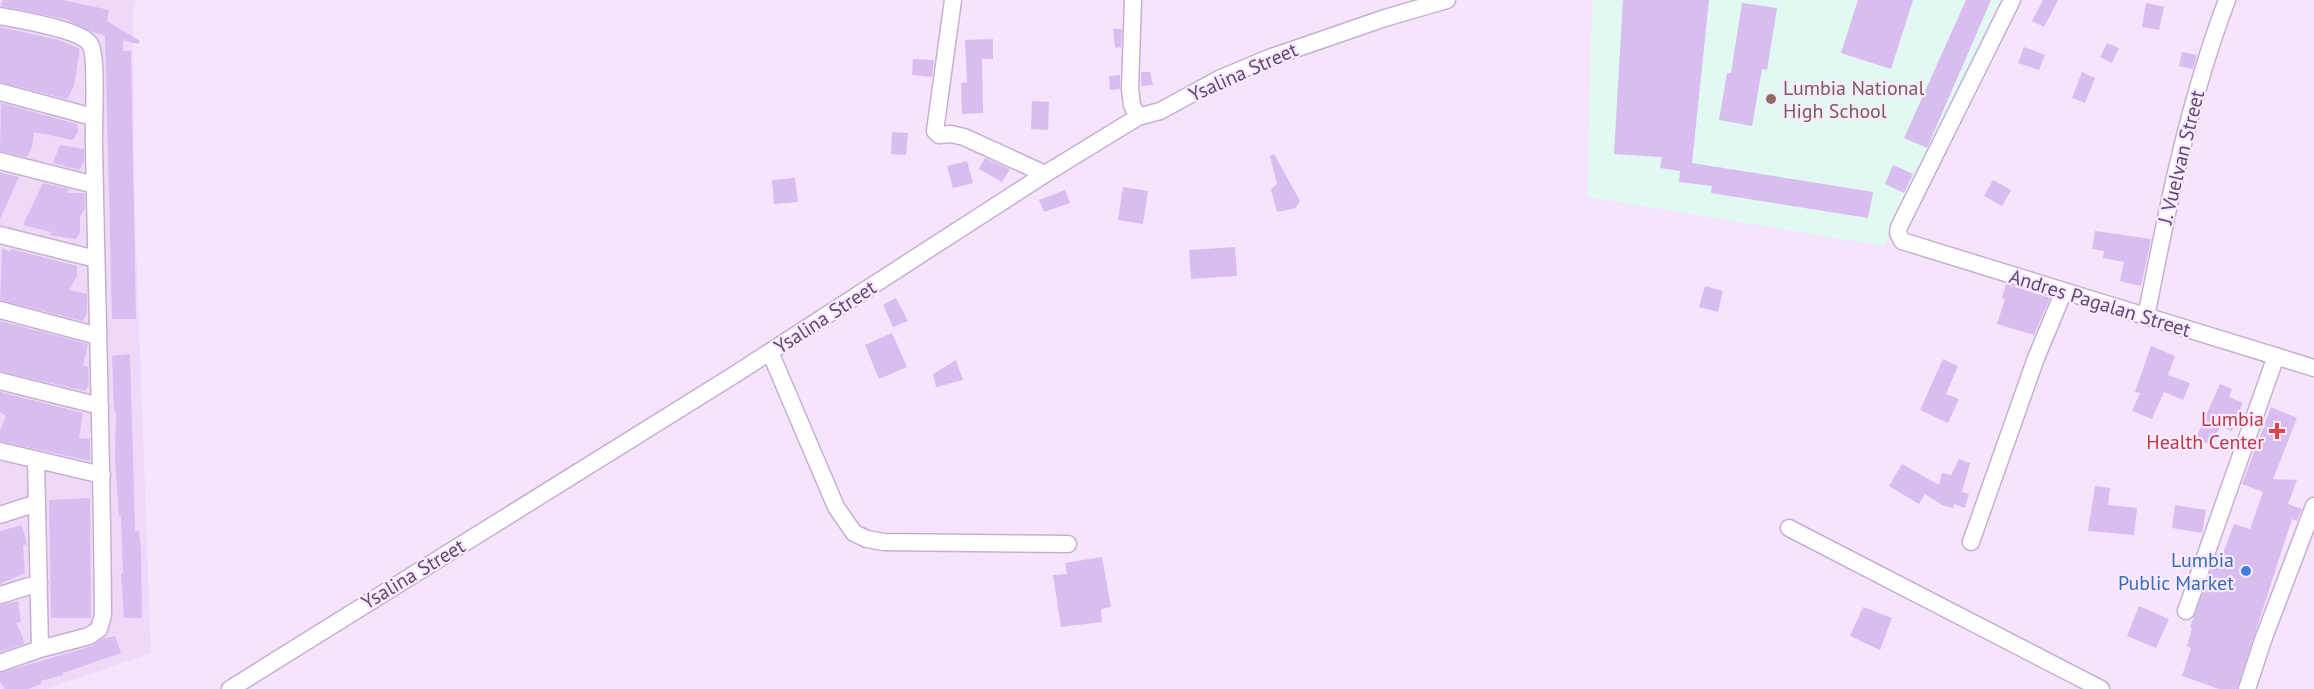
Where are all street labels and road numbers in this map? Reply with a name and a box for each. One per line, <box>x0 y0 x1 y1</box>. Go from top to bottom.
street label: Ysalina Street <box>1184 36 1302 108</box>
street label: J. Vuelvan Street <box>2152 87 2210 228</box>
street label: Andres Pagalan Street <box>2006 263 2194 343</box>
street label: Ysalina Street <box>769 274 881 360</box>
street label: Ysalina Street <box>356 533 470 615</box>

